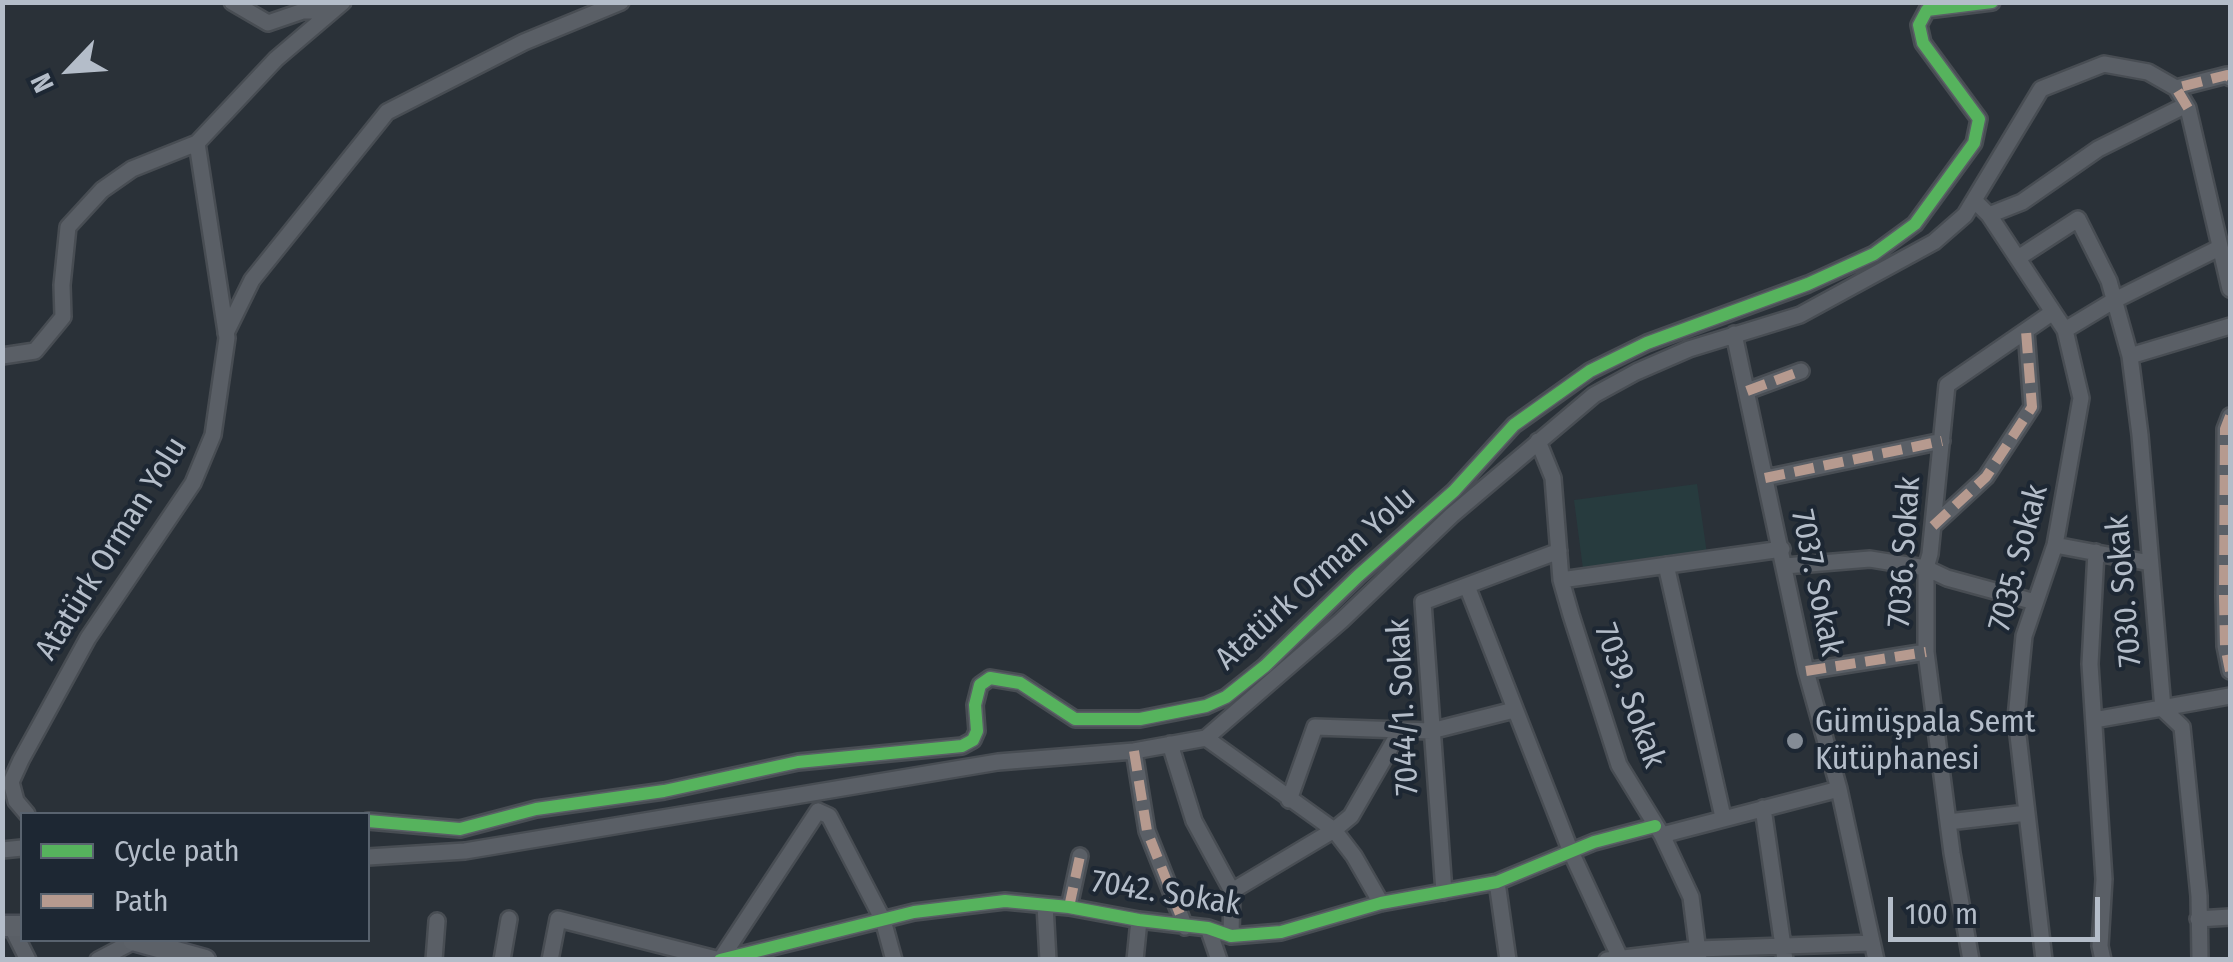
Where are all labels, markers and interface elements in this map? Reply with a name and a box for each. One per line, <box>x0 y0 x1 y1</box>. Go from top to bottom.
north arrow <box>20 20 120 120</box>
text: N <box>24 68 61 97</box>
street label: Atatürk Orman Yolu <box>28 430 196 668</box>
street label: 7036. Sokak <box>1881 475 1929 629</box>
street label: Atatürk Orman Yolu <box>1208 479 1424 679</box>
street label: 7035. Sokak <box>1981 481 2057 635</box>
street label: 7037. Sokak <box>1782 507 1850 659</box>
street label: 7030. Sokak <box>2099 514 2151 668</box>
street label: 7044/1. Sokak <box>1380 618 1428 796</box>
street label: 7039. Sokak <box>1585 619 1673 773</box>
place label: Gümüşpala Semt Kütüphanesi <box>1815 704 2035 779</box>
marker: Gümüşpala Semt Kütüphanesi <box>1784 730 1806 752</box>
legend <box>20 812 370 942</box>
text: Cycle path <box>114 833 240 869</box>
street label: 7042. Sokak <box>1089 863 1243 925</box>
scale bar <box>1893 877 2106 939</box>
text: Path <box>114 883 168 919</box>
text: 100 m <box>1905 896 1978 932</box>

